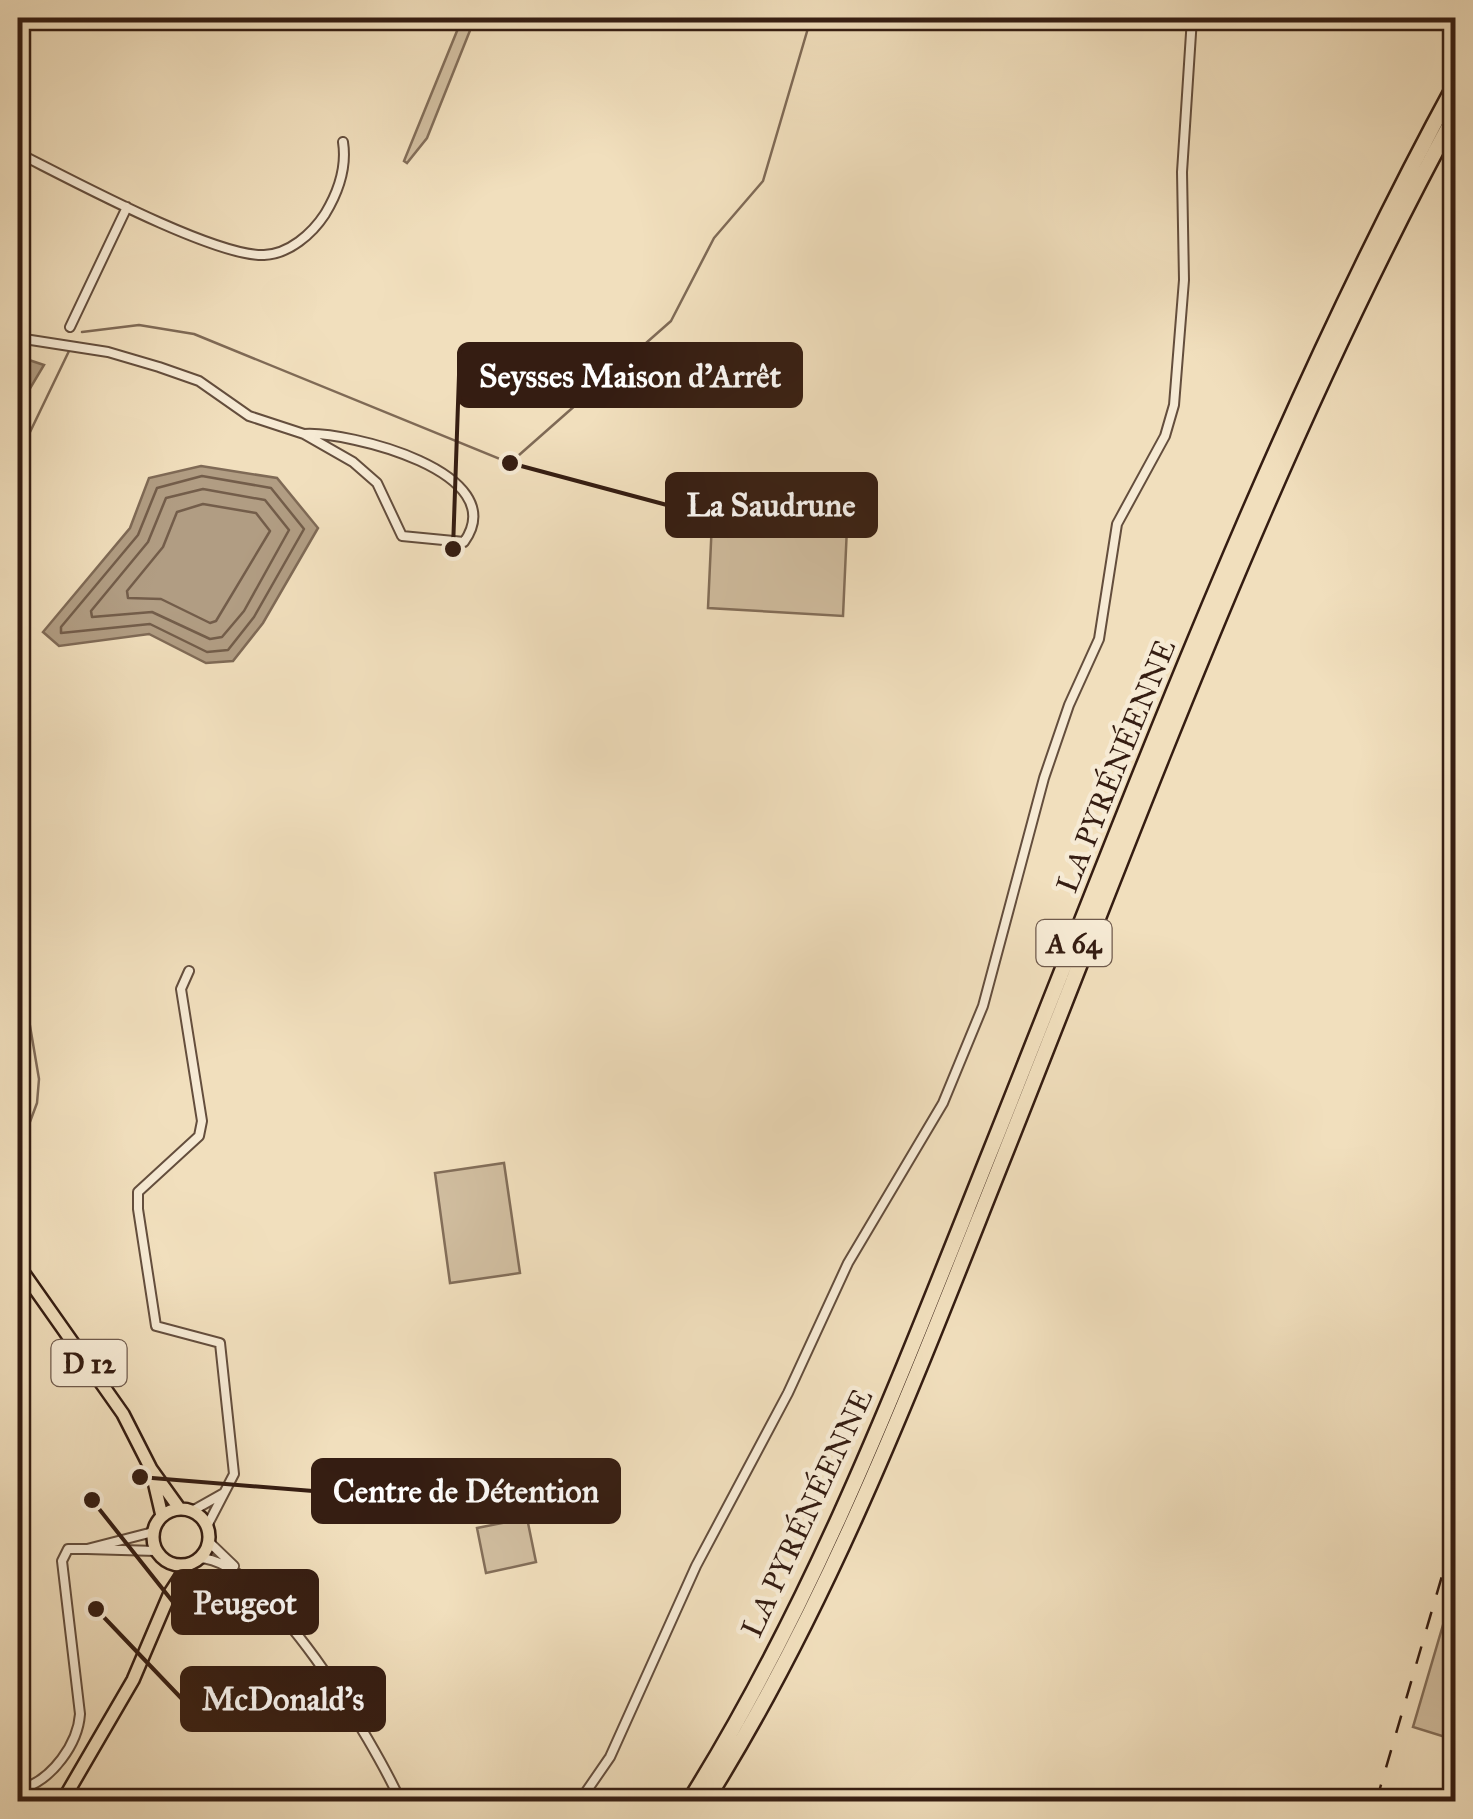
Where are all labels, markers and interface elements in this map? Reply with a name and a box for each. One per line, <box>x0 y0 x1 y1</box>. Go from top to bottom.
callout: Seysses Maison d'Arrêt <box>459 344 801 406</box>
text: Seysses Maison d'Arrêt <box>479 357 782 396</box>
callout: La Saudrune <box>667 474 876 536</box>
text: La Saudrune <box>687 486 855 525</box>
street label: LA PYRÉNÉENNE <box>1048 634 1183 898</box>
road number: A 64 <box>1036 920 1112 966</box>
road number: D 12 <box>52 1340 126 1386</box>
street label: LA PYRÉNÉENNE <box>733 1383 880 1643</box>
callout: Centre de Détention <box>313 1460 619 1522</box>
text: Centre de Détention <box>333 1472 600 1511</box>
callout: Peugeot <box>173 1571 317 1633</box>
text: Peugeot <box>193 1584 298 1623</box>
callout: McDonald's <box>182 1668 384 1730</box>
text: McDonald's <box>202 1680 365 1719</box>

